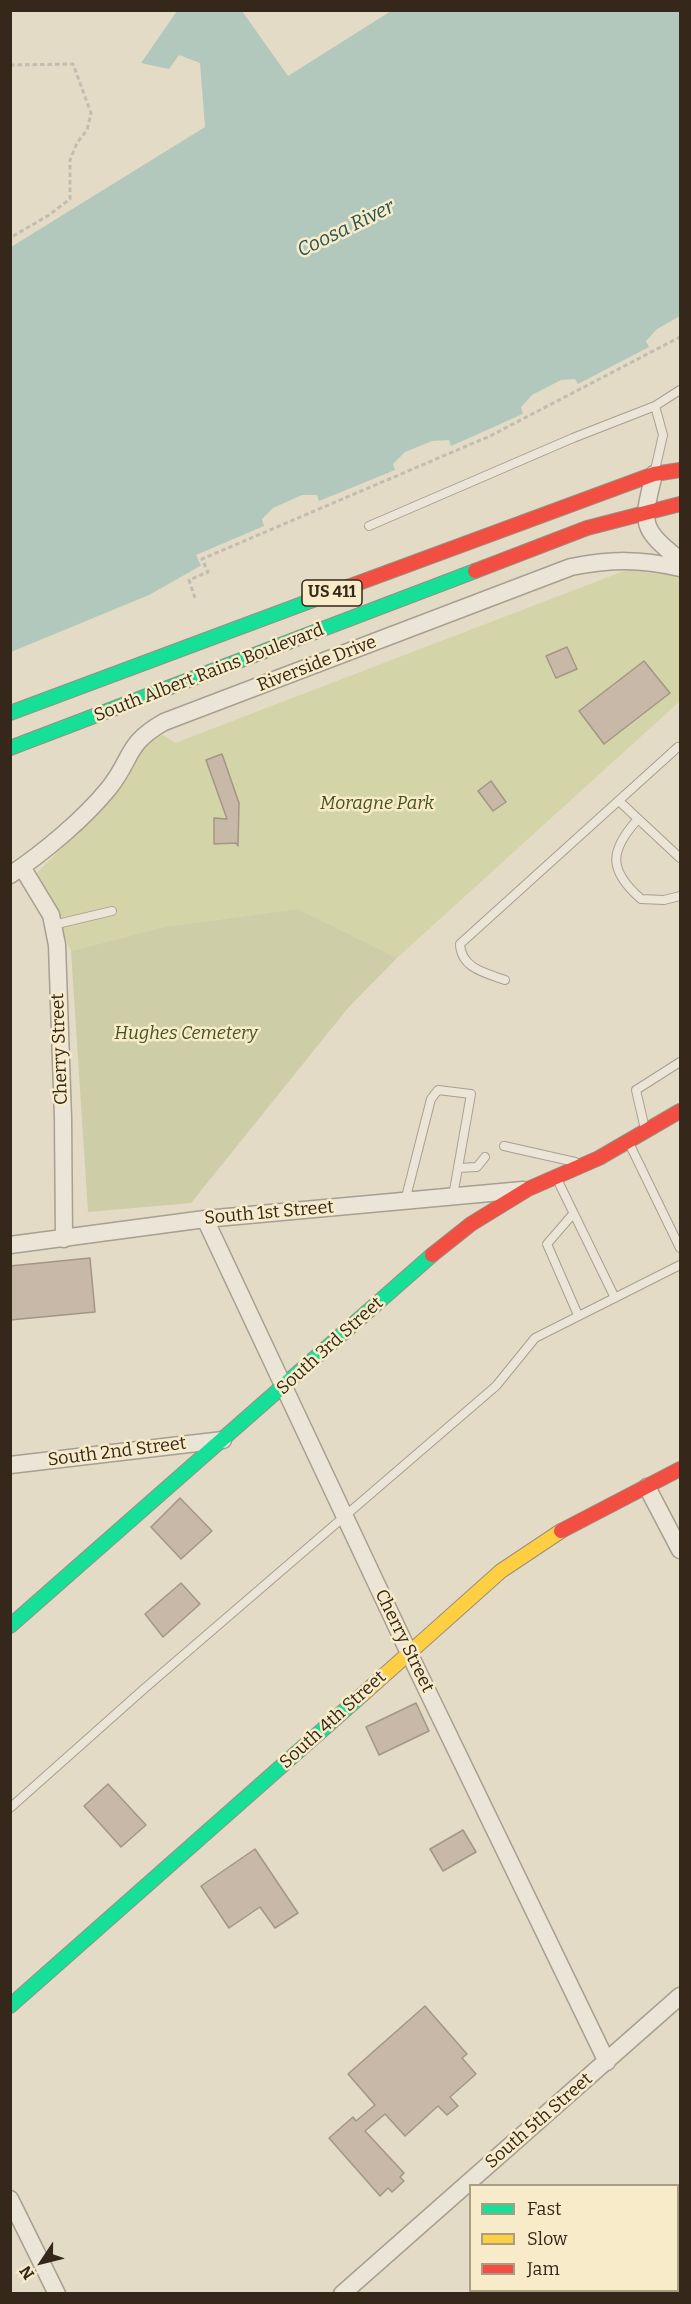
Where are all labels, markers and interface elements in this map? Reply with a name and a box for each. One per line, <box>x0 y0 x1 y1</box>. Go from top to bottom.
water label: Coosa River <box>294 195 398 263</box>
road number: US 411 <box>302 580 362 606</box>
street label: South Albert Rains Boulevard <box>91 619 327 727</box>
street label: Riverside Drive <box>254 631 380 697</box>
park label: Moragne Park <box>320 793 434 815</box>
street label: Cherry Street <box>47 993 73 1105</box>
park label: Hughes Cemetery <box>114 1023 258 1045</box>
street label: South 1st Street <box>203 1197 335 1229</box>
street label: South 3rd Street <box>272 1293 388 1399</box>
street label: South 2nd Street <box>46 1433 188 1471</box>
street label: Cherry Street <box>370 1586 438 1696</box>
street label: South 4th Street <box>275 1667 391 1773</box>
street label: South 5th Street <box>481 2069 597 2173</box>
legend <box>469 2184 679 2292</box>
text: Fast <box>527 2198 562 2220</box>
text: Slow <box>527 2228 567 2250</box>
north arrow <box>12 2232 72 2292</box>
text: Jam <box>527 2258 560 2280</box>
text: N <box>16 2262 38 2283</box>

